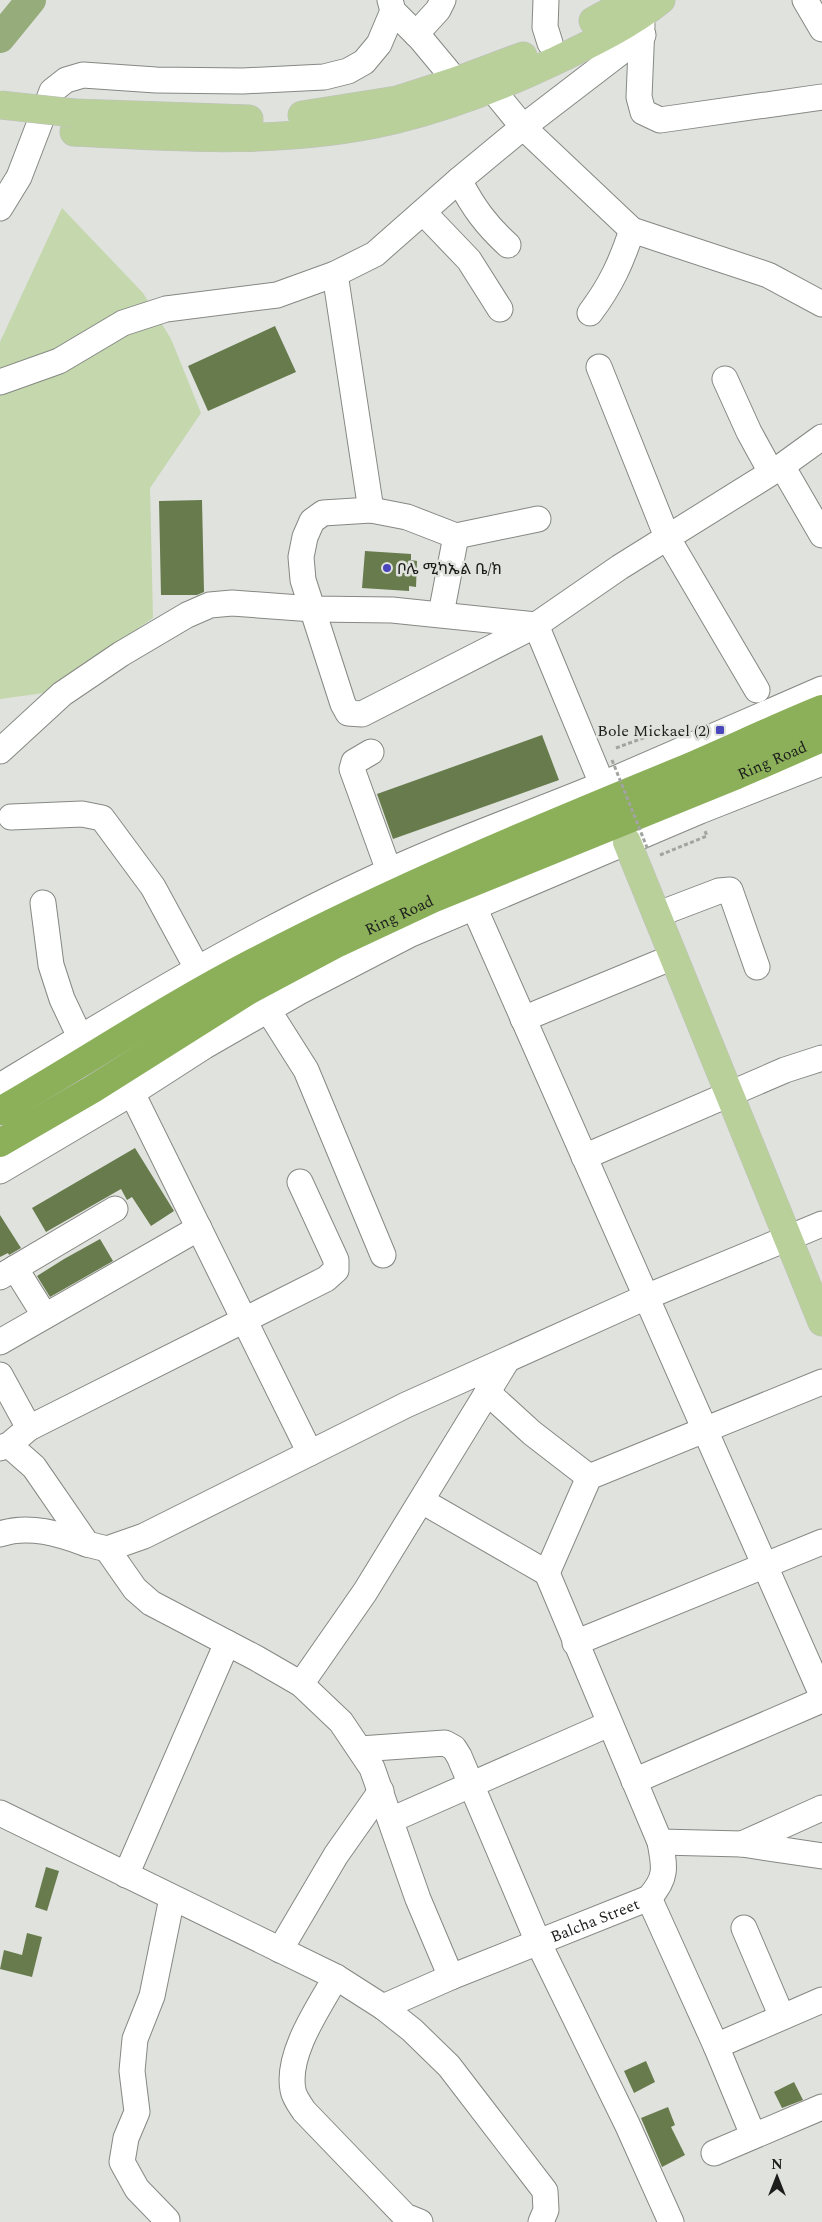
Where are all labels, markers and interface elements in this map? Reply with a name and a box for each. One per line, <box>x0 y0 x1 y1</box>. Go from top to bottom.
place label: ቦሌ ሚካኤል ቤ/ክ <box>397 557 502 581</box>
marker: ቦሌ ሚካኤል ቤ/ክ <box>381 562 393 574</box>
place label: Bole Mickael (2) <box>597 719 710 743</box>
marker: Bole Mickael (2) <box>714 724 726 736</box>
street label: Ring Road <box>734 735 811 786</box>
street label: Ring Road <box>361 889 438 942</box>
street label: Balcha Street <box>547 1892 643 1949</box>
north arrow <box>752 2152 802 2202</box>
text: N <box>771 2154 783 2175</box>

